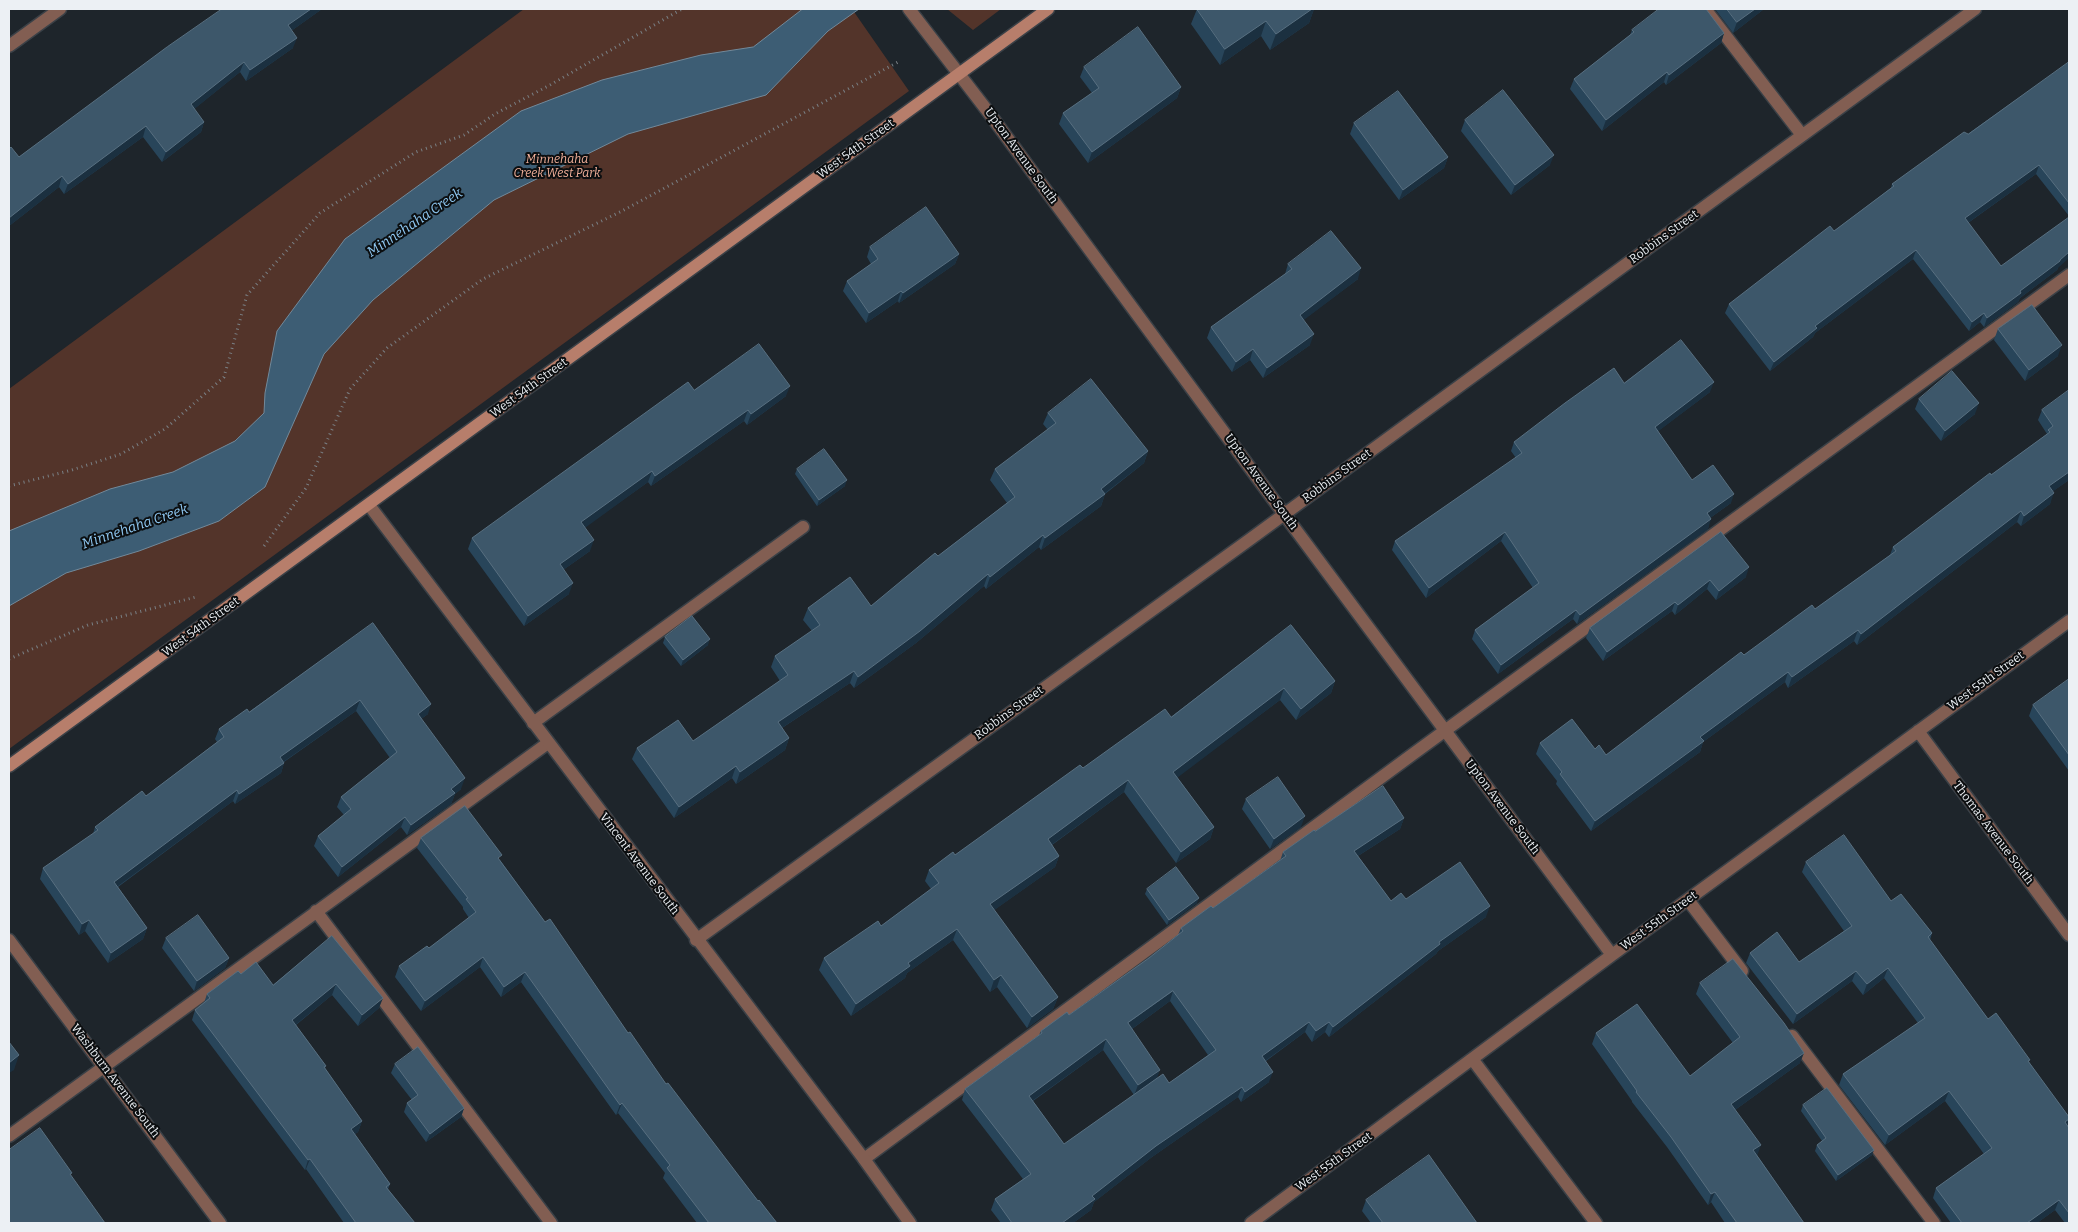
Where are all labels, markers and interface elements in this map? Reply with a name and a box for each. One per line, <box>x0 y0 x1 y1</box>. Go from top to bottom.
street label: Upton Avenue South <box>981 105 1061 207</box>
street label: West 54th Street <box>815 116 897 182</box>
park label: Minnehaha Creek West Park <box>513 153 601 181</box>
water label: Minnehaha Creek <box>364 185 466 261</box>
street label: Robbins Street <box>1627 207 1701 267</box>
street label: West 54th Street <box>488 355 570 421</box>
street label: Upton Avenue South <box>1221 431 1301 533</box>
street label: Robbins Street <box>1300 446 1374 506</box>
water label: Minnehaha Creek <box>80 501 190 553</box>
street label: West 54th Street <box>160 594 242 660</box>
street label: West 55th Street <box>1945 648 2027 714</box>
street label: Robbins Street <box>972 683 1046 743</box>
street label: Upton Avenue South <box>1462 757 1542 857</box>
street label: Thomas Avenue South <box>1950 779 2036 887</box>
street label: Vincent Avenue South <box>596 810 682 918</box>
street label: West 55th Street <box>1618 888 1700 954</box>
street label: Washburn Avenue South <box>68 1021 162 1141</box>
street label: West 55th Street <box>1293 1129 1375 1195</box>

